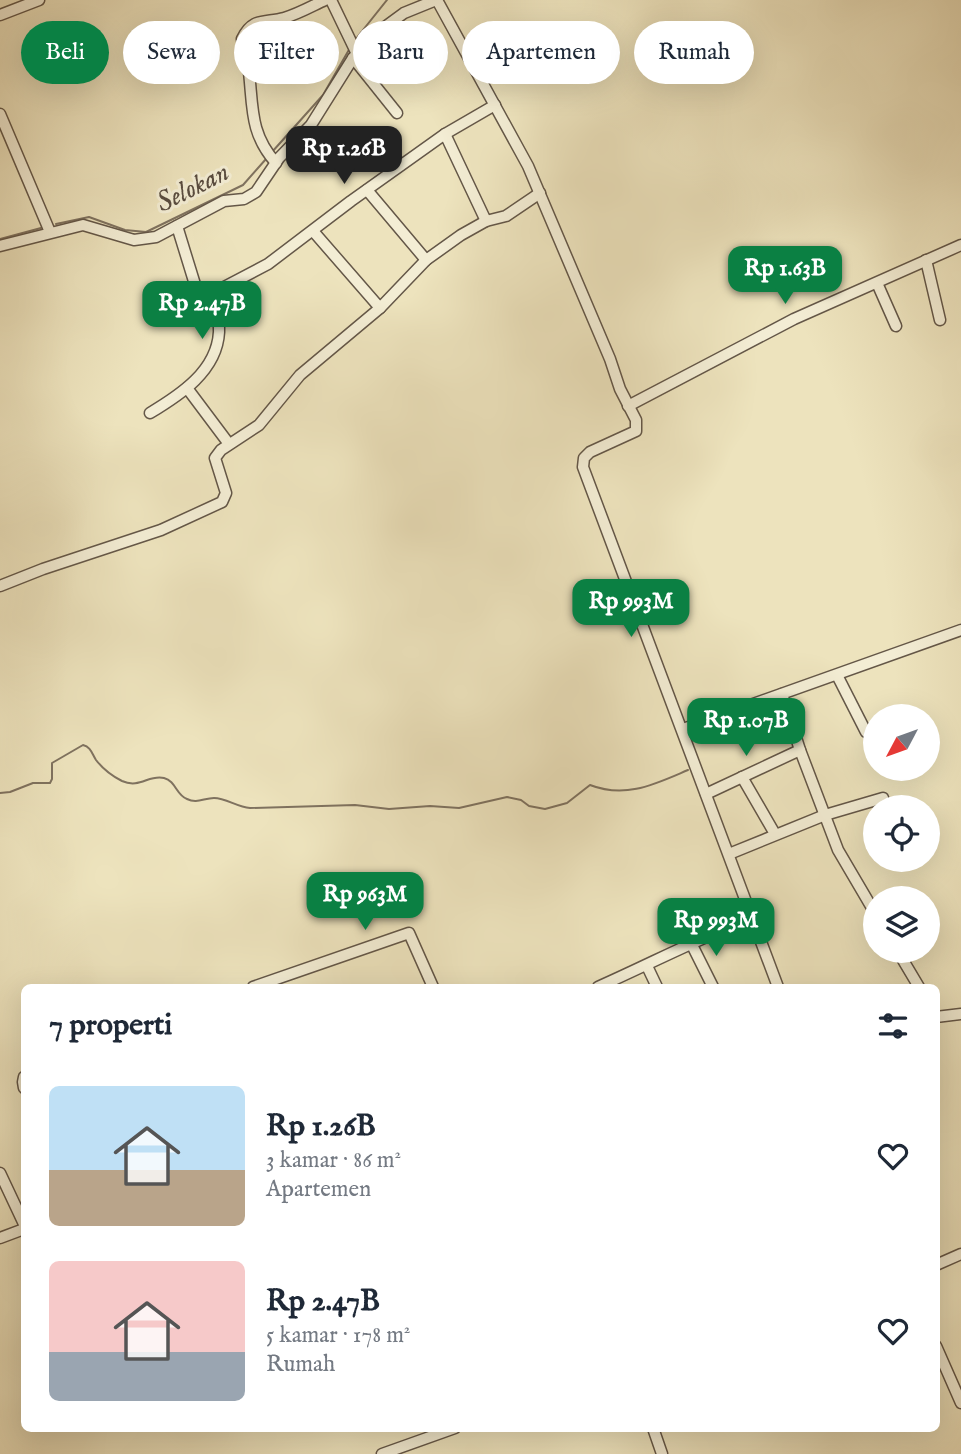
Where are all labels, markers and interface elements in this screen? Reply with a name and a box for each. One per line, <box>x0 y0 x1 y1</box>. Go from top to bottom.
chip: Beli <box>21 21 109 84</box>
chip: Sewa <box>123 21 220 84</box>
chip: Filter <box>234 21 339 84</box>
chip: Baru <box>353 21 448 84</box>
chip: Apartemen <box>462 21 620 84</box>
chip: Rumah <box>634 21 754 84</box>
pin: Rp 1.26B <box>272 127 416 186</box>
text: Rp 1.26B <box>302 134 386 163</box>
water label: Selokan <box>151 155 236 221</box>
pin: Rp 1.63B <box>713 246 857 306</box>
text: Rp 1.63B <box>744 254 826 283</box>
pin: Rp 2.47B <box>130 282 274 341</box>
text: Rp 2.47B <box>158 289 246 318</box>
pin: Rp 993M <box>566 580 696 639</box>
text: Rp 993M <box>588 587 674 616</box>
pin: Rp 1.07B <box>674 698 818 758</box>
north arrow <box>863 704 940 780</box>
map controls <box>863 704 940 963</box>
text: Rp 1.07B <box>703 706 789 735</box>
button: locate <box>863 795 940 872</box>
pin: Rp 963M <box>300 872 430 932</box>
text: Rp 963M <box>323 880 407 909</box>
button: layers <box>863 886 940 963</box>
pin: Rp 993M <box>651 898 781 958</box>
text: Rp 993M <box>673 906 759 935</box>
text: 7 properti <box>49 1007 172 1045</box>
icon: filters <box>874 1007 912 1045</box>
text: Rp 1.26B <box>266 1108 376 1146</box>
icon: home <box>105 1114 189 1198</box>
icon: heart <box>874 1137 912 1175</box>
text: 3 kamar · 86 m² <box>266 1146 401 1175</box>
text: Apartemen <box>266 1175 371 1204</box>
text: Rp 2.47B <box>266 1283 380 1321</box>
icon: home <box>105 1289 189 1373</box>
icon: heart <box>874 1312 912 1350</box>
text: 5 kamar · 178 m² <box>266 1321 410 1350</box>
text: Rumah <box>266 1350 335 1379</box>

